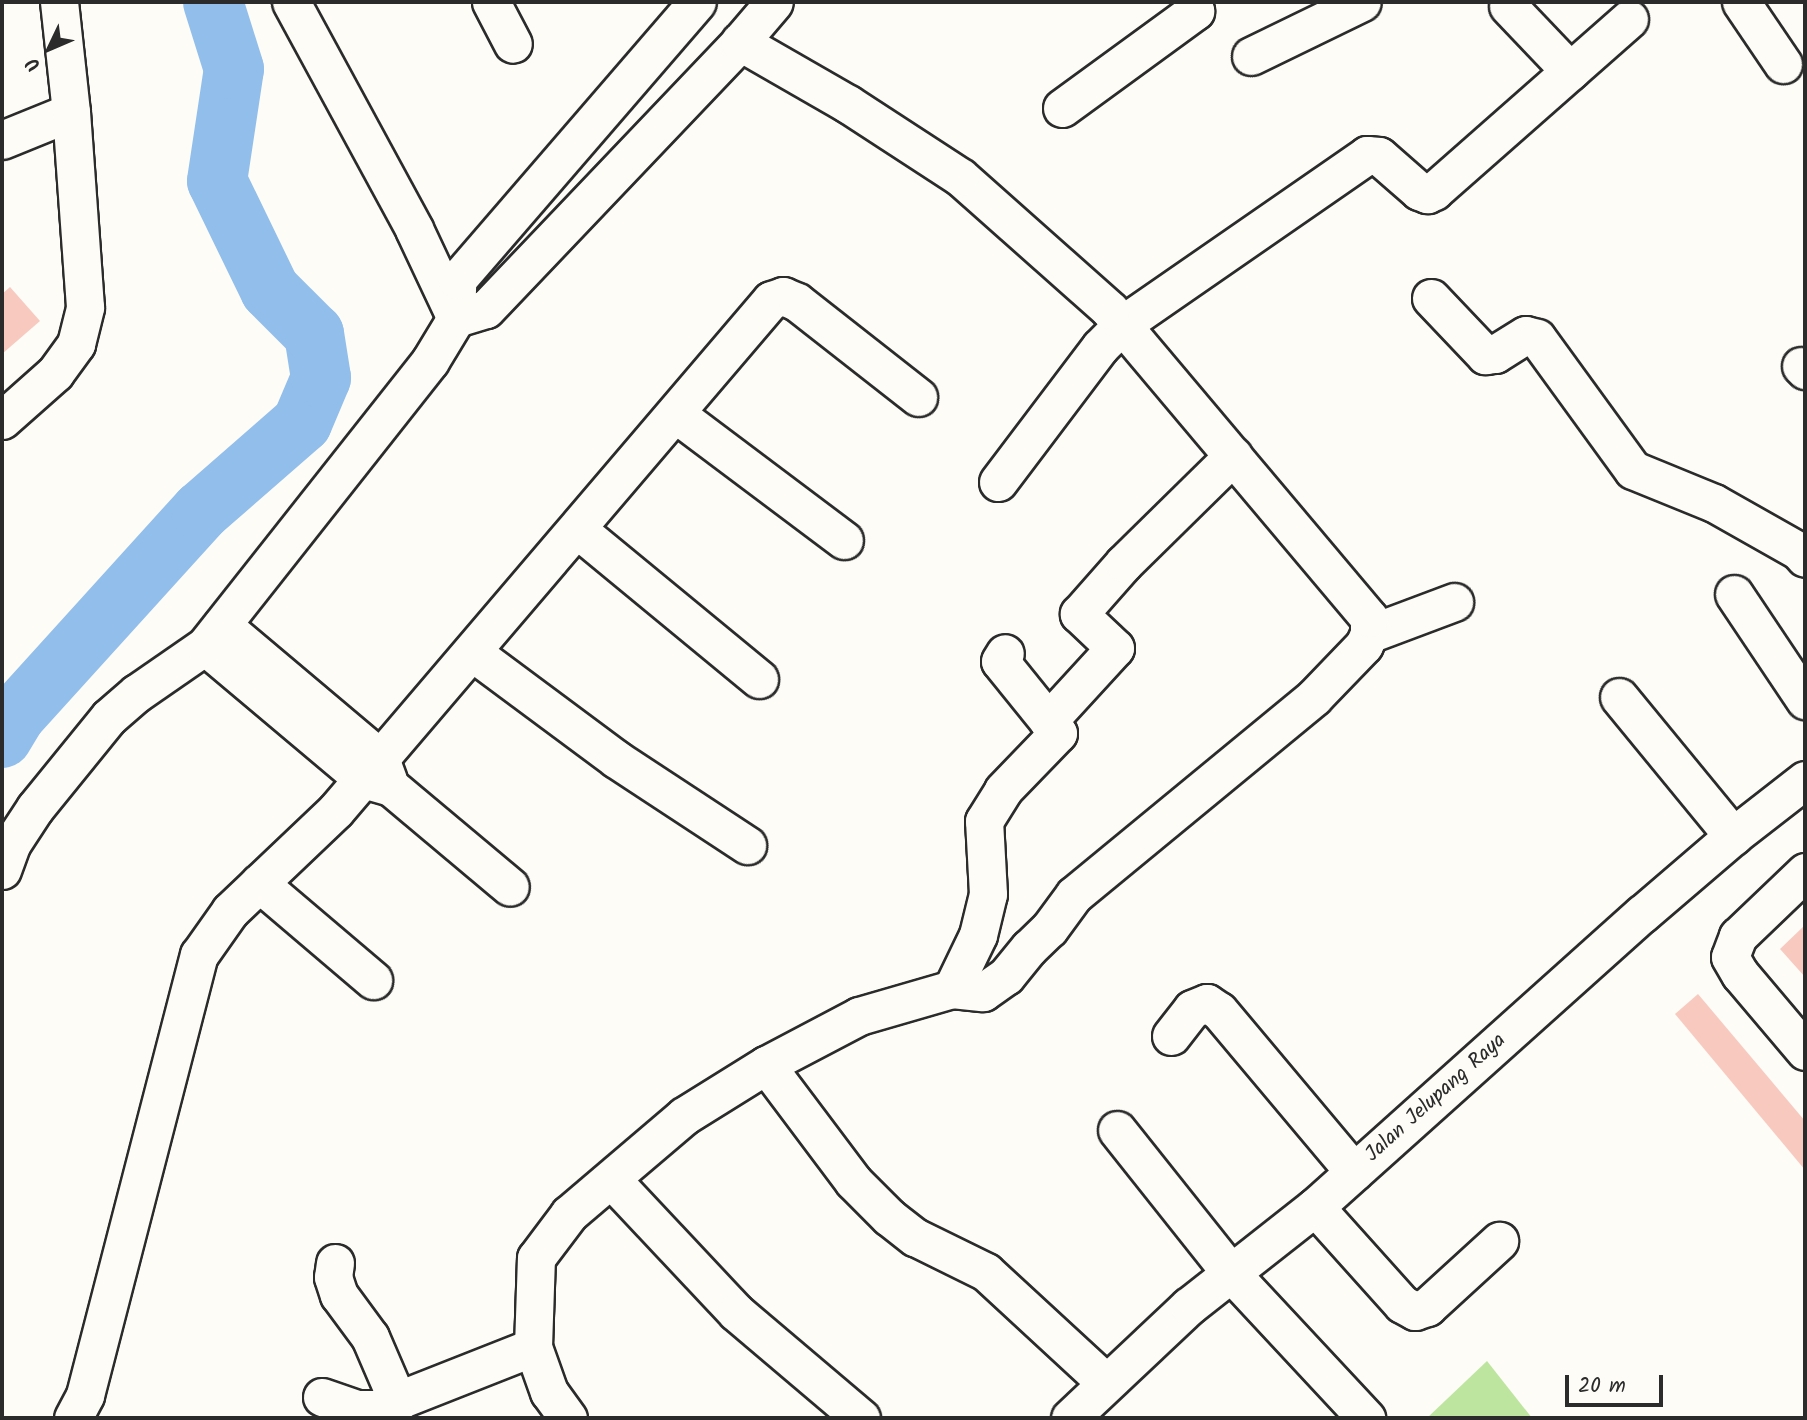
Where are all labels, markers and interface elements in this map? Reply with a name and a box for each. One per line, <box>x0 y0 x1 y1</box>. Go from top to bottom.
north arrow <box>14 14 84 84</box>
text: U <box>19 49 49 78</box>
street label: Jalan Jelupang Raya <box>1361 1028 1511 1168</box>
scale bar <box>1569 1360 1667 1404</box>
text: 20 m <box>1578 1370 1626 1403</box>

